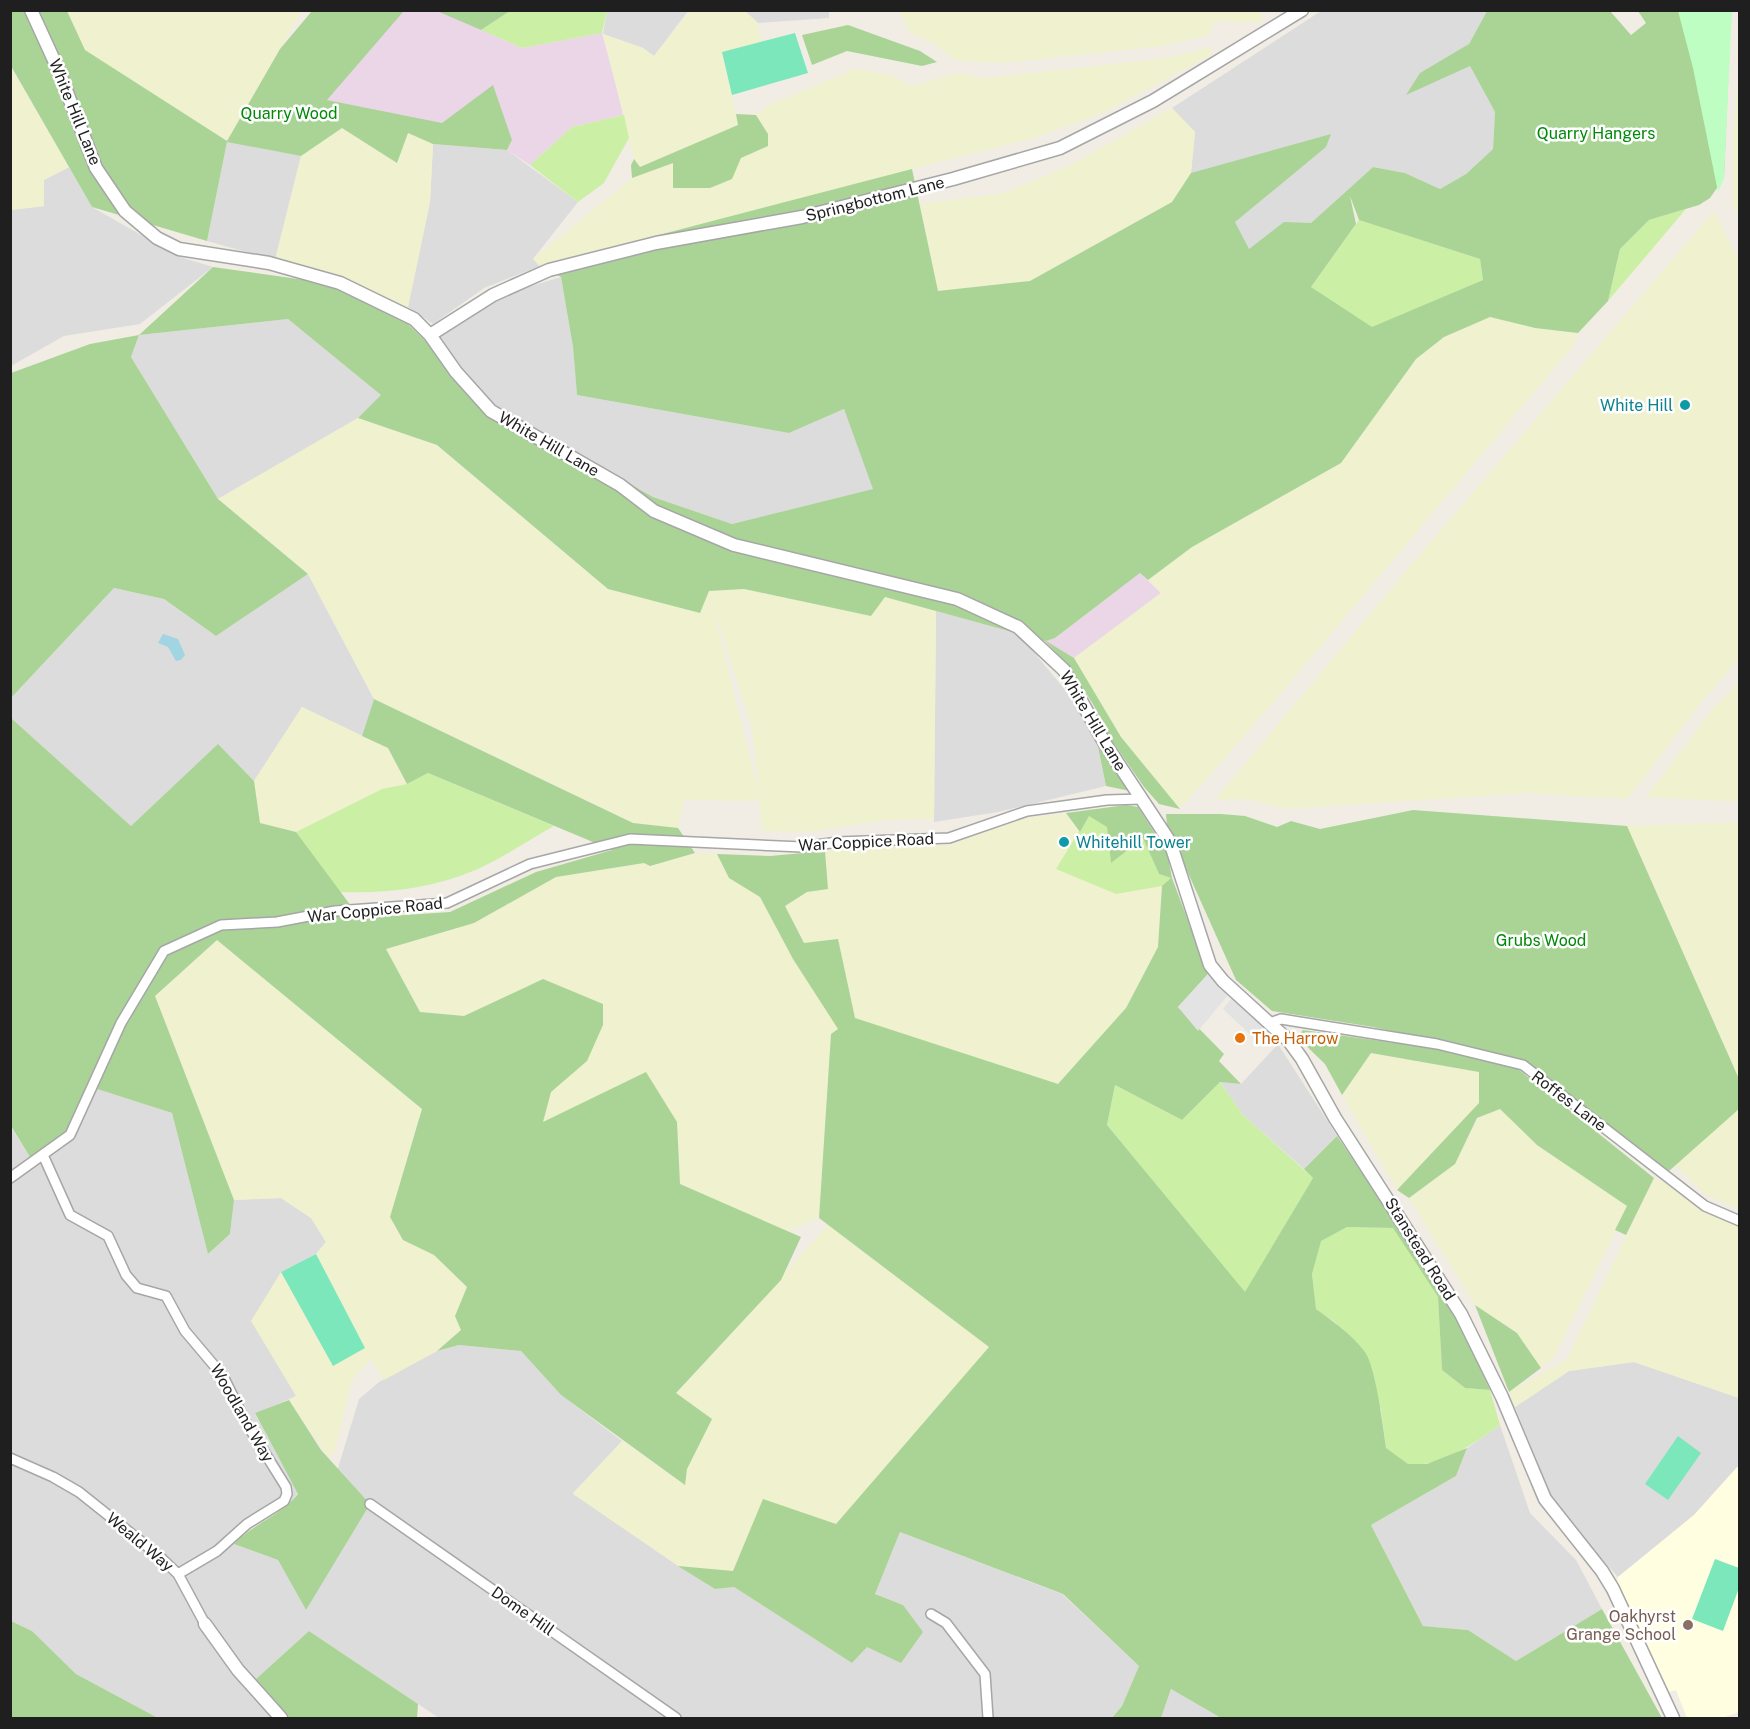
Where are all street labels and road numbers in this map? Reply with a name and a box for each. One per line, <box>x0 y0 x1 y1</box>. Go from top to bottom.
street label: White Hill Lane <box>45 56 105 168</box>
street label: Springbottom Lane <box>804 173 946 225</box>
street label: White Hill Lane <box>495 407 603 481</box>
street label: White Hill Lane <box>1056 668 1130 774</box>
street label: War Coppice Road <box>798 829 934 855</box>
street label: War Coppice Road <box>306 893 444 927</box>
street label: Roffes Lane <box>1528 1067 1610 1135</box>
street label: Stanstead Road <box>1381 1194 1459 1304</box>
street label: Woodland Way <box>206 1361 278 1466</box>
street label: Weald Way <box>103 1509 178 1576</box>
street label: Dome Hill <box>488 1582 558 1640</box>

